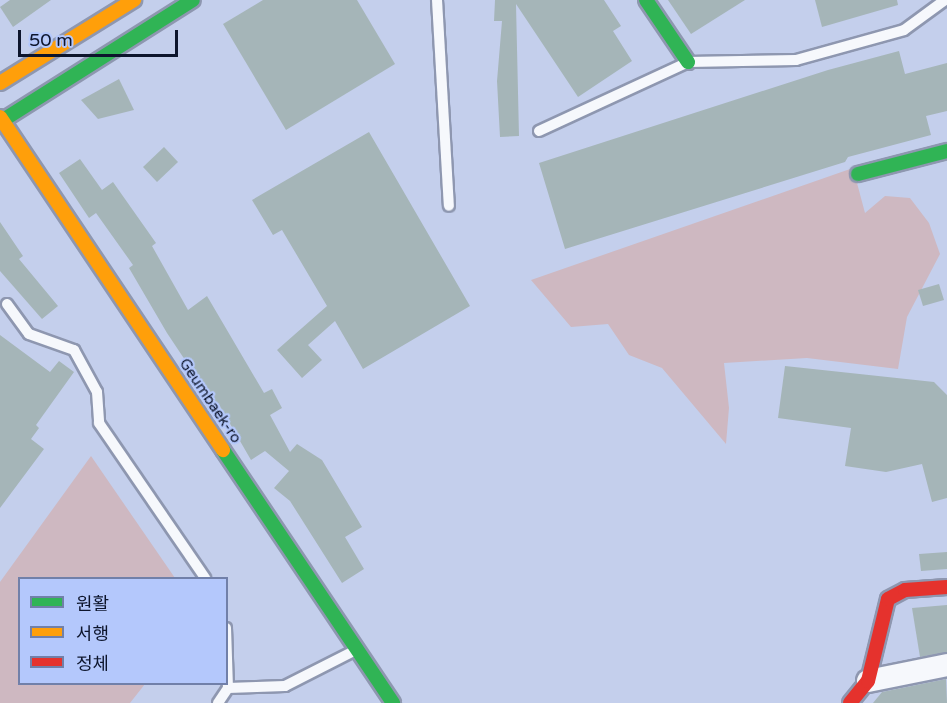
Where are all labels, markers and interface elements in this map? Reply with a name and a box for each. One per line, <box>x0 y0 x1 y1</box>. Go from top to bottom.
scale bar <box>21 18 182 56</box>
text: 50 m <box>29 29 73 51</box>
street label: Geumbaek-ro <box>175 355 245 447</box>
legend <box>18 577 228 685</box>
text: 원활 <box>76 593 109 615</box>
text: 서행 <box>76 623 109 645</box>
text: 정체 <box>76 653 109 675</box>

